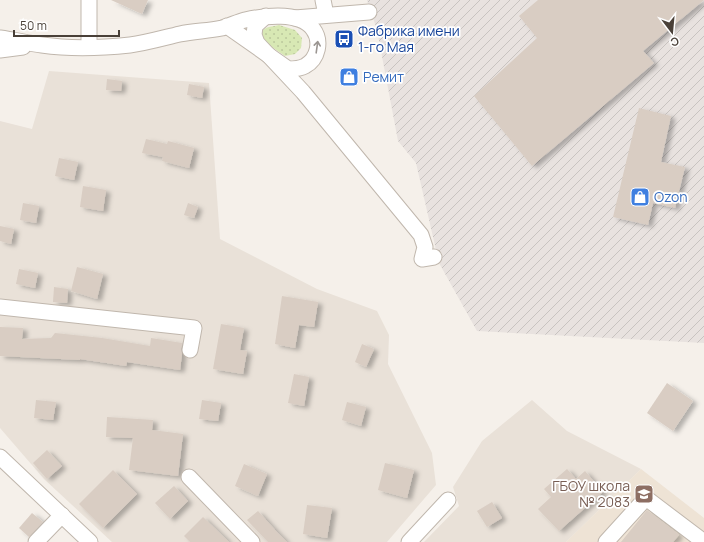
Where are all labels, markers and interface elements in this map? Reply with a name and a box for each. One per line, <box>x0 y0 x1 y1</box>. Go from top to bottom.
scale bar <box>14 12 119 38</box>
north arrow <box>652 12 692 52</box>
text: 50 m <box>20 17 47 34</box>
place label: Фабрика имени 1-го Мая <box>358 21 460 56</box>
bus stop icon: Фабрика имени 1-го Мая <box>333 28 355 50</box>
text: С <box>669 34 681 50</box>
one-way arrow <box>313 40 321 53</box>
shop icon: Ремит <box>338 66 360 88</box>
place label: Ремит <box>363 67 404 86</box>
shop icon: Ozon <box>629 186 651 208</box>
place label: Ozon <box>654 187 688 206</box>
place label: ГБОУ школа № 2083 <box>552 476 630 511</box>
school or university icon: ГБОУ школа № 2083 <box>633 483 655 505</box>

